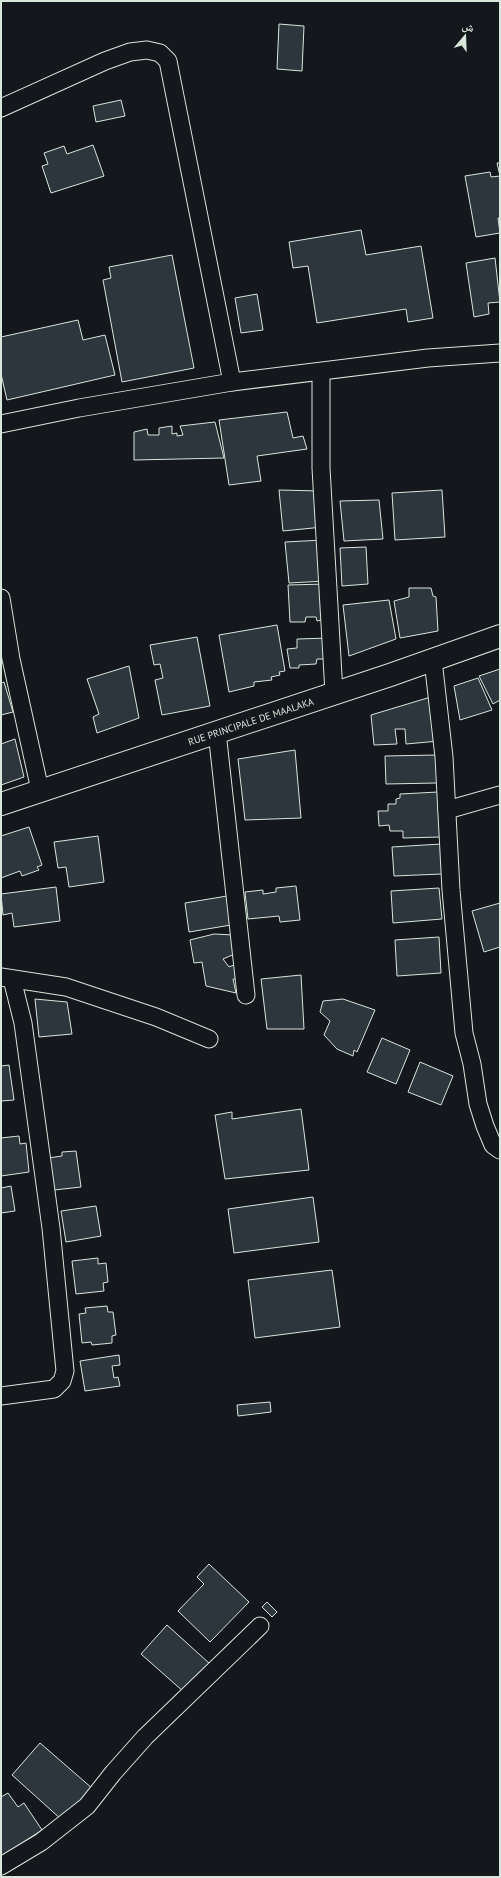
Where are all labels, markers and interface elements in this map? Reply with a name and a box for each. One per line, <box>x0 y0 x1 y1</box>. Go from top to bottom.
north arrow <box>445 16 485 56</box>
text: ش <box>460 18 476 36</box>
street label: RUE PRINCIPALE DE MAALAKA <box>186 694 315 748</box>

